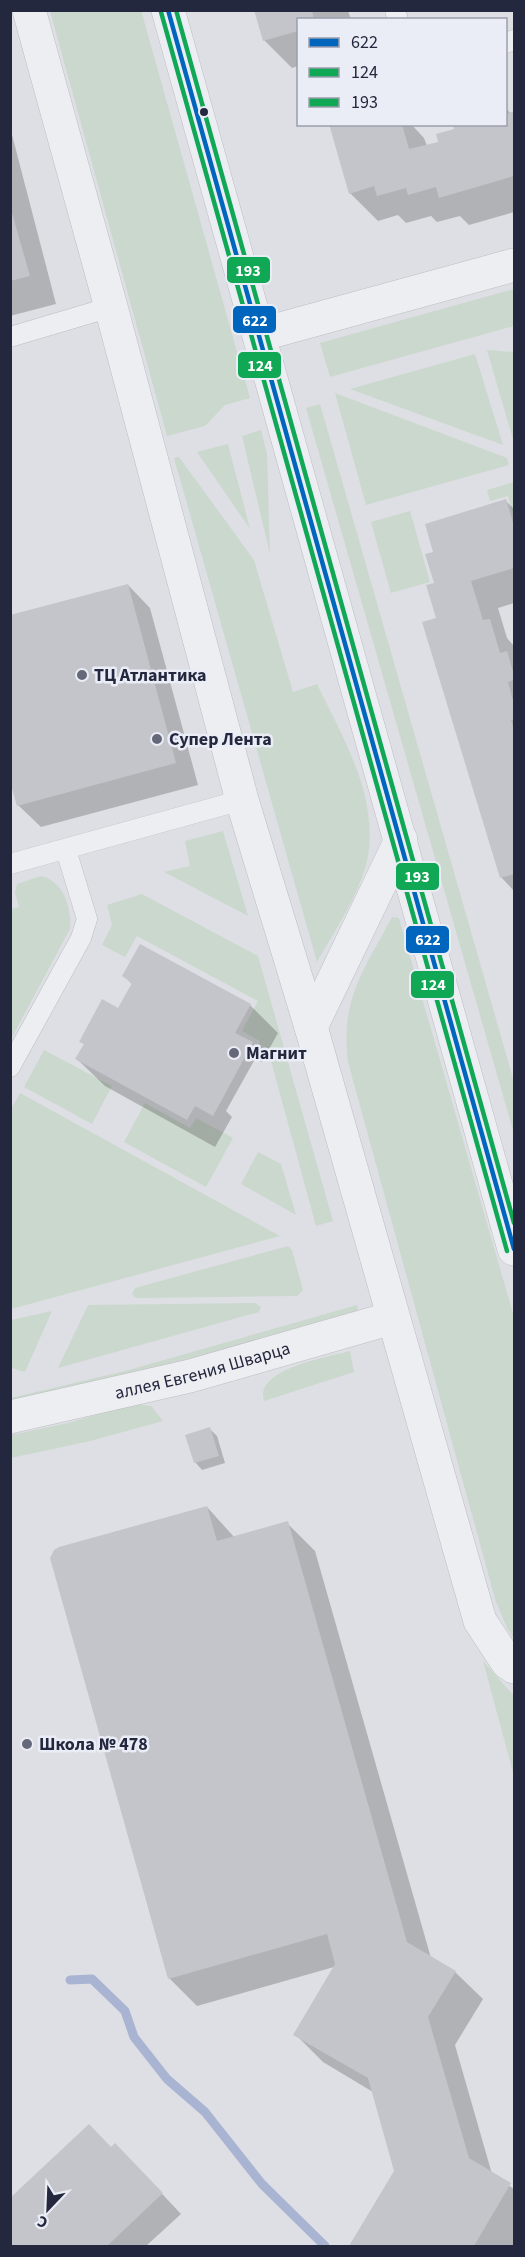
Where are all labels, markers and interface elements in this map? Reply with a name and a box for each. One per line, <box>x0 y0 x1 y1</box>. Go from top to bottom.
legend <box>297 18 507 126</box>
text: 622 <box>351 30 378 55</box>
text: 124 <box>351 60 378 85</box>
text: 193 <box>351 90 378 115</box>
unlabelled marker <box>198 106 210 118</box>
line badge: 193 <box>226 256 271 284</box>
text: 193 <box>235 260 261 282</box>
line badge: 622 <box>232 305 277 334</box>
text: 622 <box>242 310 268 332</box>
line badge: 124 <box>237 351 282 379</box>
text: 124 <box>247 355 273 377</box>
place label: ТЦ Атлантика <box>94 663 207 688</box>
marker: ТЦ Атлантика <box>75 668 89 682</box>
place label: Супер Лента <box>169 727 272 752</box>
marker: Супер Лента <box>150 732 164 746</box>
line badge: 193 <box>395 862 440 891</box>
text: 193 <box>404 866 430 888</box>
line badge: 622 <box>405 925 450 954</box>
text: 622 <box>415 929 441 951</box>
line badge: 124 <box>410 970 455 999</box>
text: 124 <box>420 974 446 996</box>
place label: Магнит <box>246 1041 307 1066</box>
marker: Магнит <box>227 1046 241 1060</box>
street label: аллея Евгения Шварца <box>112 1335 293 1405</box>
place label: Школа № 478 <box>39 1732 148 1757</box>
marker: Школа № 478 <box>20 1737 34 1751</box>
north arrow <box>18 2179 78 2239</box>
text: С <box>34 2210 51 2234</box>

